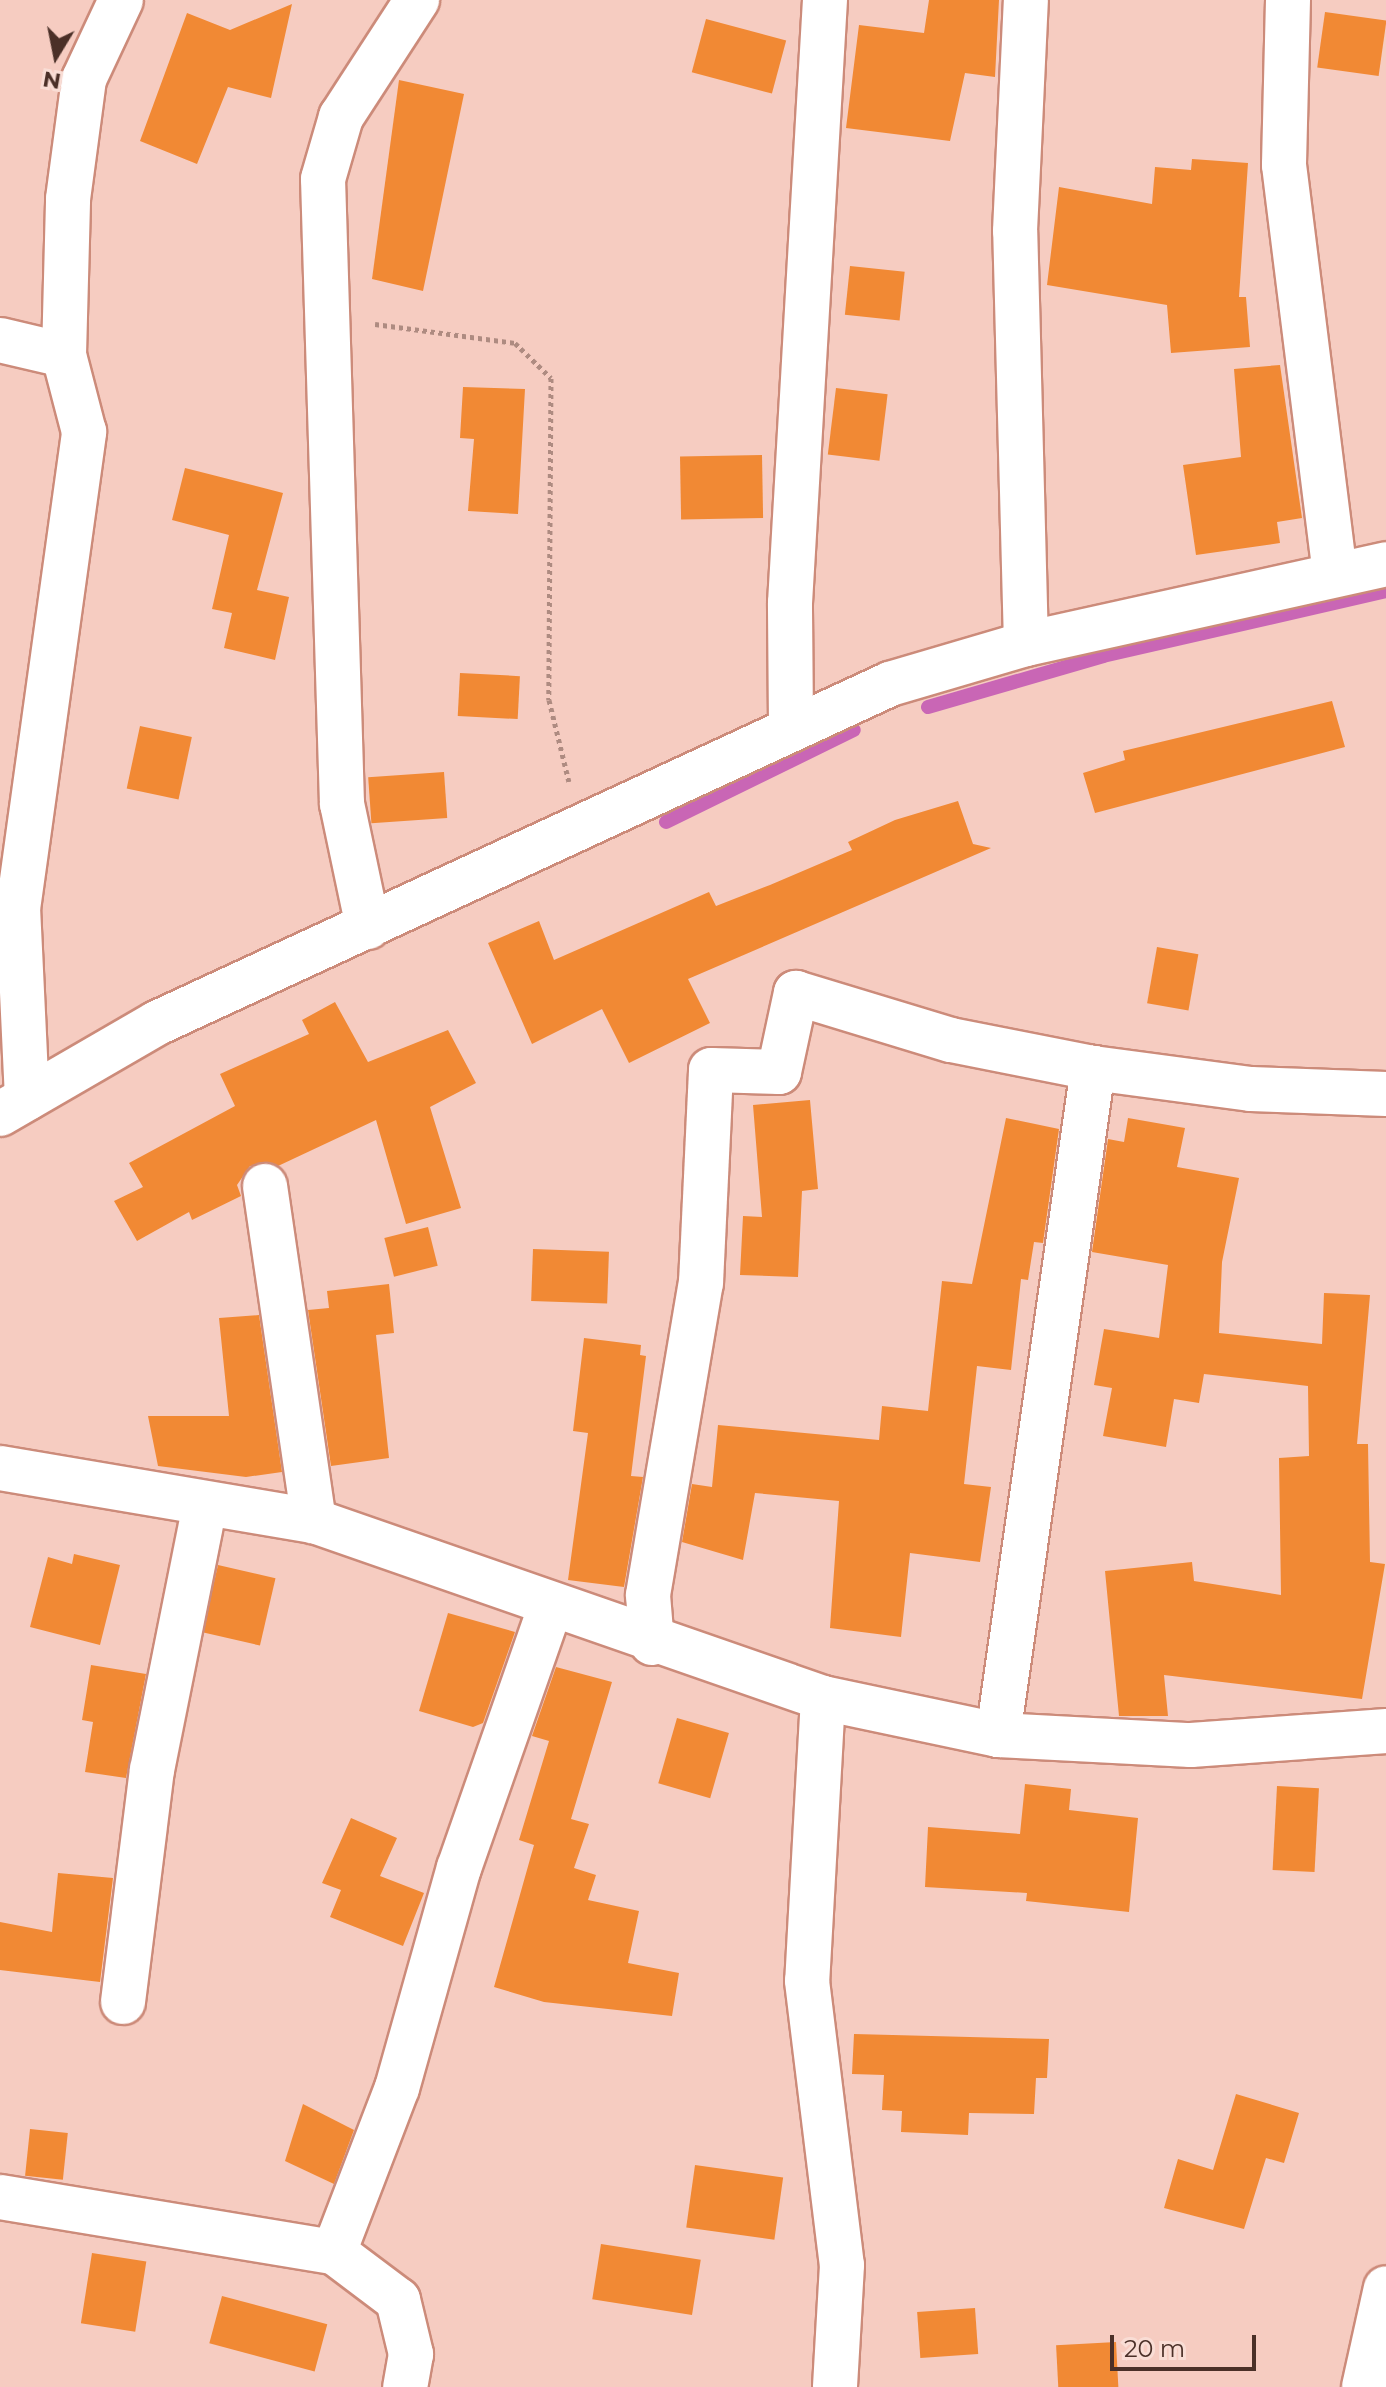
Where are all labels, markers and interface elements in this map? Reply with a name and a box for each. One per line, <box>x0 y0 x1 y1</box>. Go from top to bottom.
north arrow <box>16 16 96 96</box>
text: N <box>41 65 63 95</box>
scale bar <box>1114 2319 1260 2369</box>
text: 20 m <box>1124 2334 1185 2363</box>

